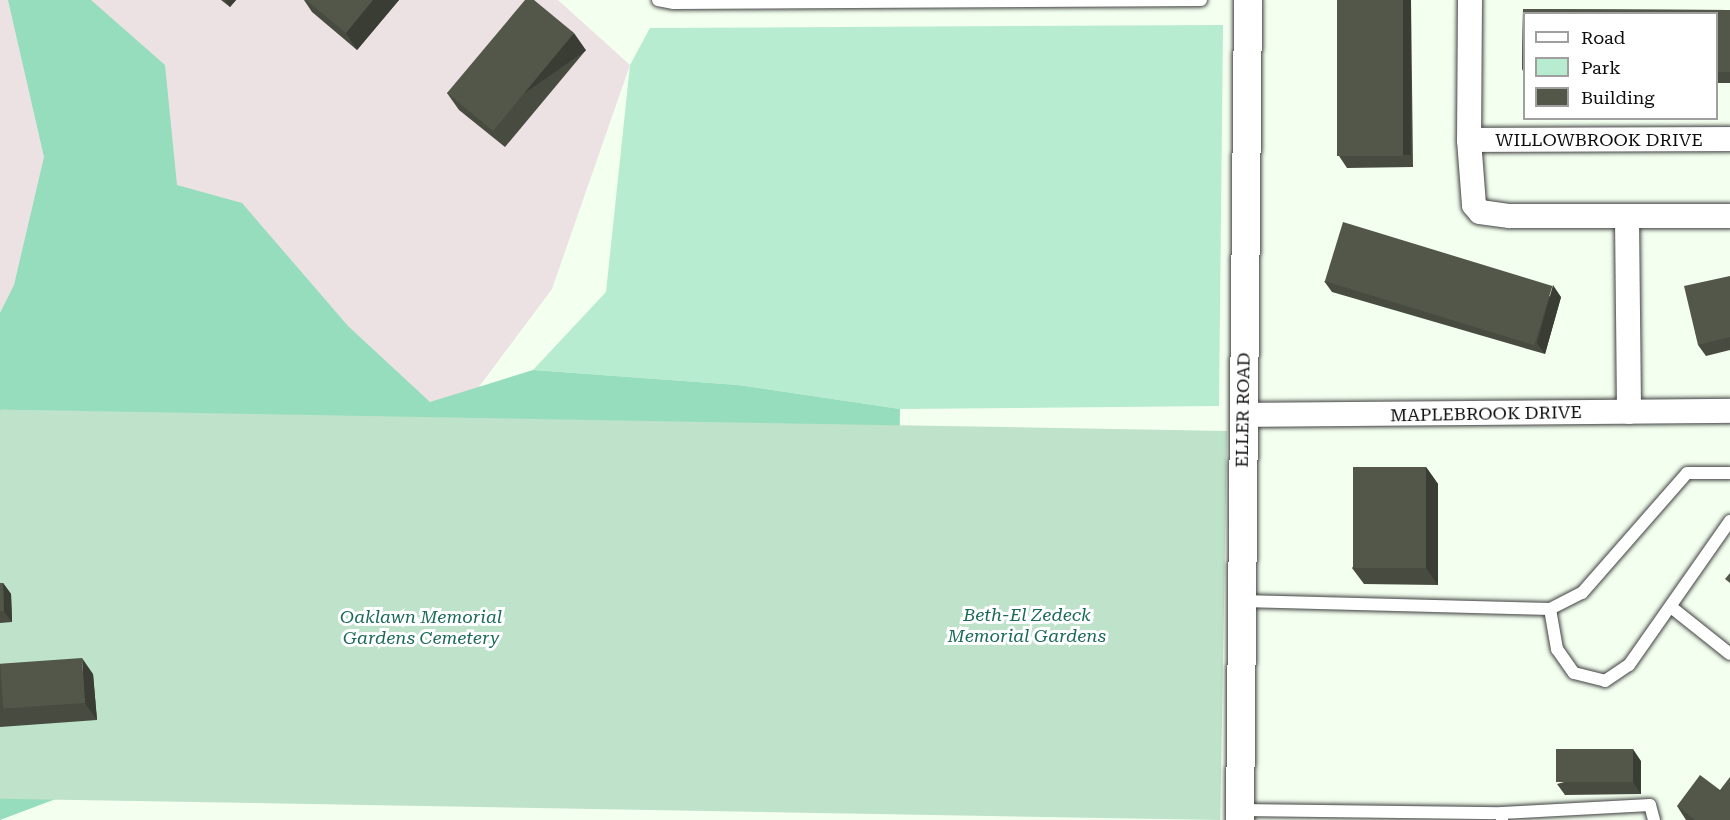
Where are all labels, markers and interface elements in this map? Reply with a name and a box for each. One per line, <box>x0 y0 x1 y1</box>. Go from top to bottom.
legend <box>1523 12 1718 120</box>
text: Road <box>1581 27 1625 48</box>
text: Park <box>1581 57 1621 78</box>
text: Building <box>1581 87 1655 108</box>
street label: WILLOWBROOK DRIVE <box>1495 129 1703 151</box>
street label: ELLER ROAD <box>1231 352 1255 468</box>
street label: MAPLEBROOK DRIVE <box>1390 402 1582 426</box>
park label: Beth-El Zedeck Memorial Gardens <box>948 605 1106 648</box>
park label: Oaklawn Memorial Gardens Cemetery <box>340 607 502 650</box>

